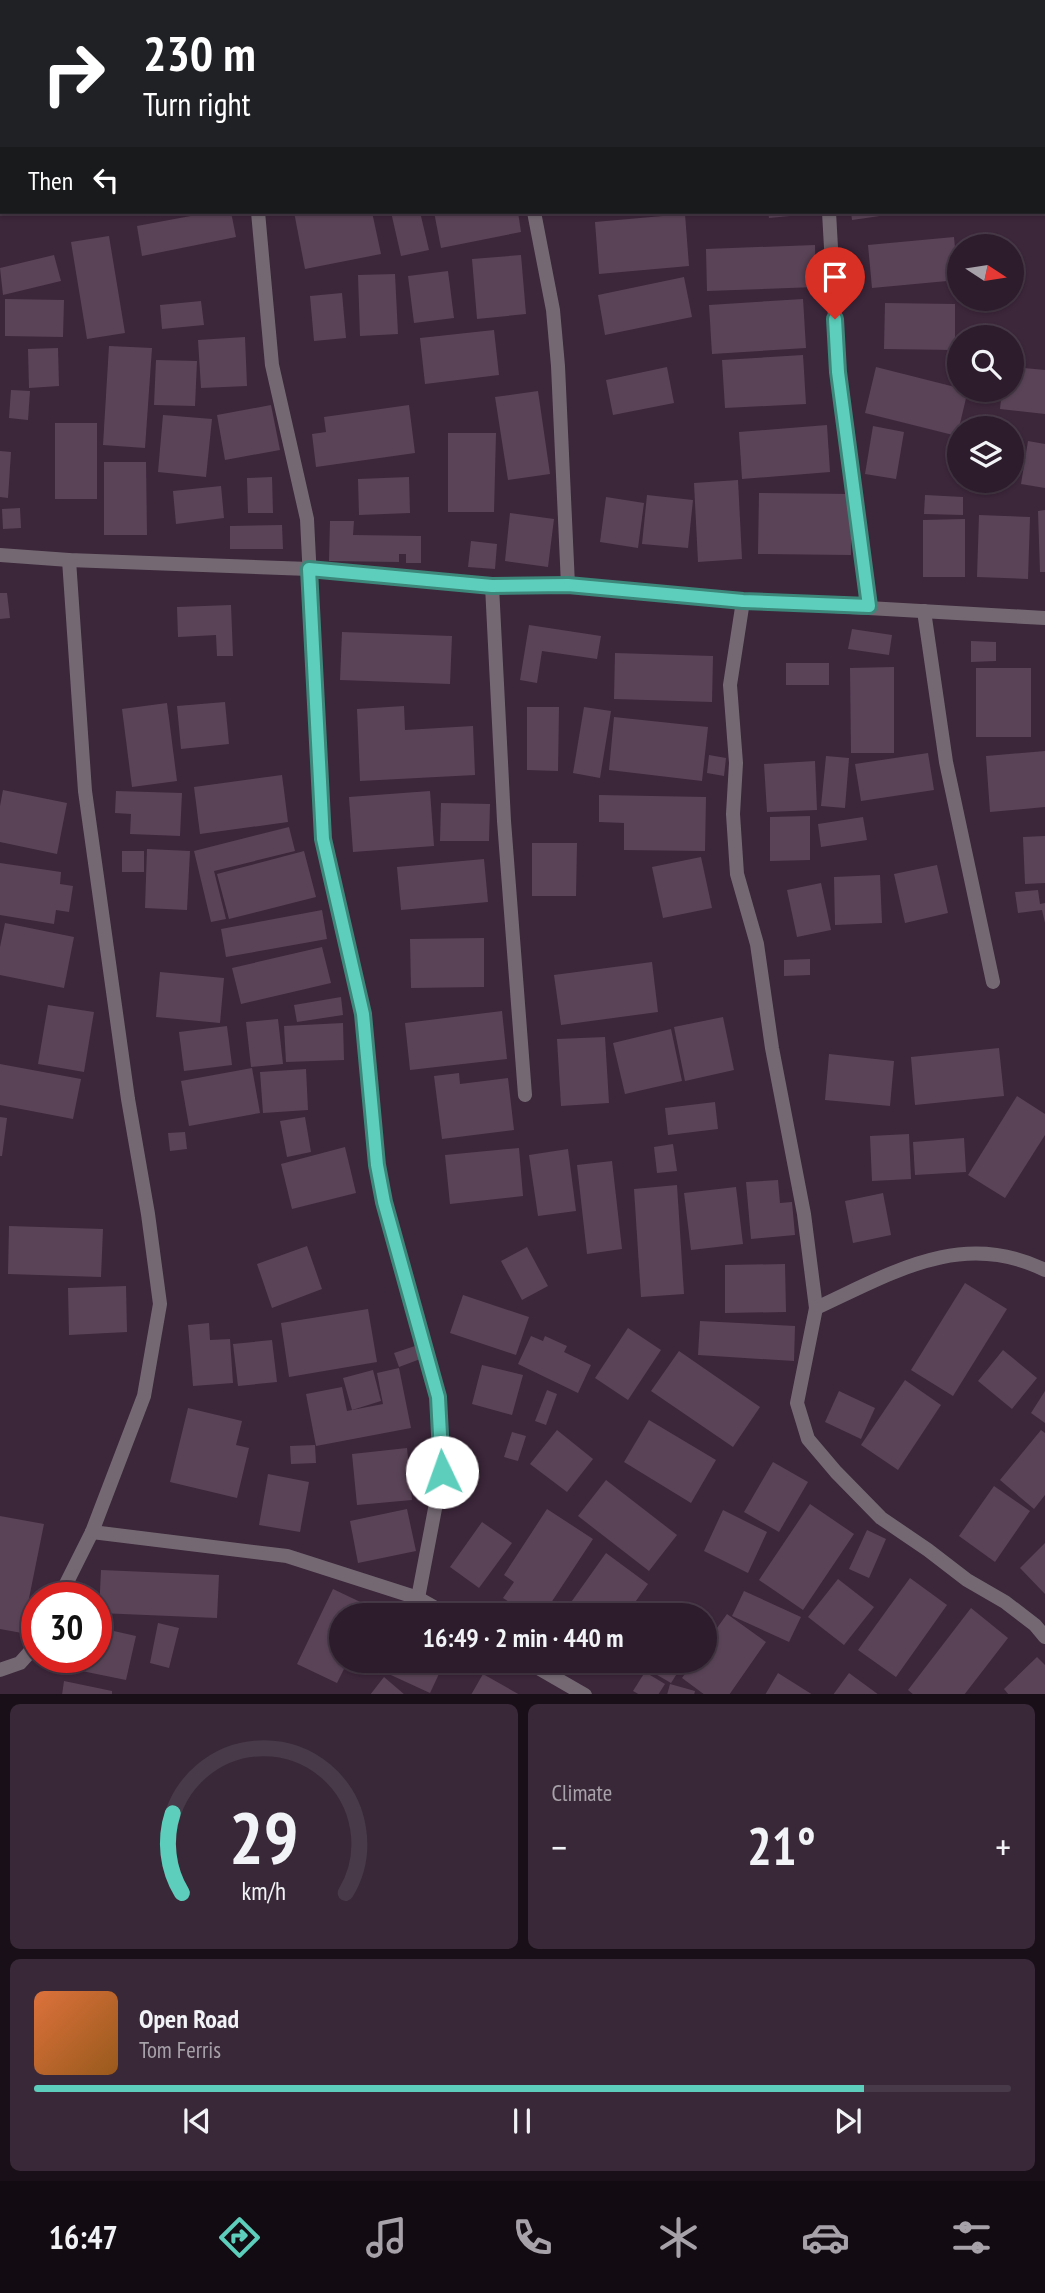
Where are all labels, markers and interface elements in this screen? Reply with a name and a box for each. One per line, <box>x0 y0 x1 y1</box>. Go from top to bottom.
text: 230 m <box>143 21 256 85</box>
icon: right <box>28 28 119 119</box>
text: Turn right <box>143 83 251 125</box>
icon: left <box>87 161 125 199</box>
text: Then <box>28 164 73 197</box>
north arrow <box>947 234 1024 312</box>
map controls <box>947 234 1024 493</box>
pin <box>805 247 865 319</box>
icon: arrive <box>816 258 854 296</box>
button: search <box>947 325 1024 402</box>
button: layers <box>947 416 1024 493</box>
position arrow <box>405 1435 479 1509</box>
speed limit sign: 30 <box>21 1582 112 1673</box>
text: 16:49 · 2 min · 440 m <box>423 1621 623 1654</box>
text: Climate <box>552 1778 612 1807</box>
text: 29 <box>229 1789 299 1883</box>
text: 21° <box>747 1812 816 1879</box>
text: − <box>552 1822 567 1871</box>
text: + <box>995 1822 1011 1871</box>
text: km/h <box>242 1874 286 1906</box>
text: Open Road <box>139 2002 239 2035</box>
text: Tom Ferris <box>139 2035 221 2064</box>
icon: previous <box>178 2102 216 2140</box>
icon: pause <box>503 2102 541 2140</box>
icon: next <box>829 2102 867 2140</box>
icon: directions <box>215 2213 264 2262</box>
icon: music <box>362 2213 411 2262</box>
icon: phone <box>508 2213 557 2262</box>
icon: climate <box>654 2213 703 2262</box>
icon: car <box>801 2213 850 2262</box>
icon: filters <box>947 2213 996 2262</box>
text: 16:47 <box>49 2216 118 2258</box>

